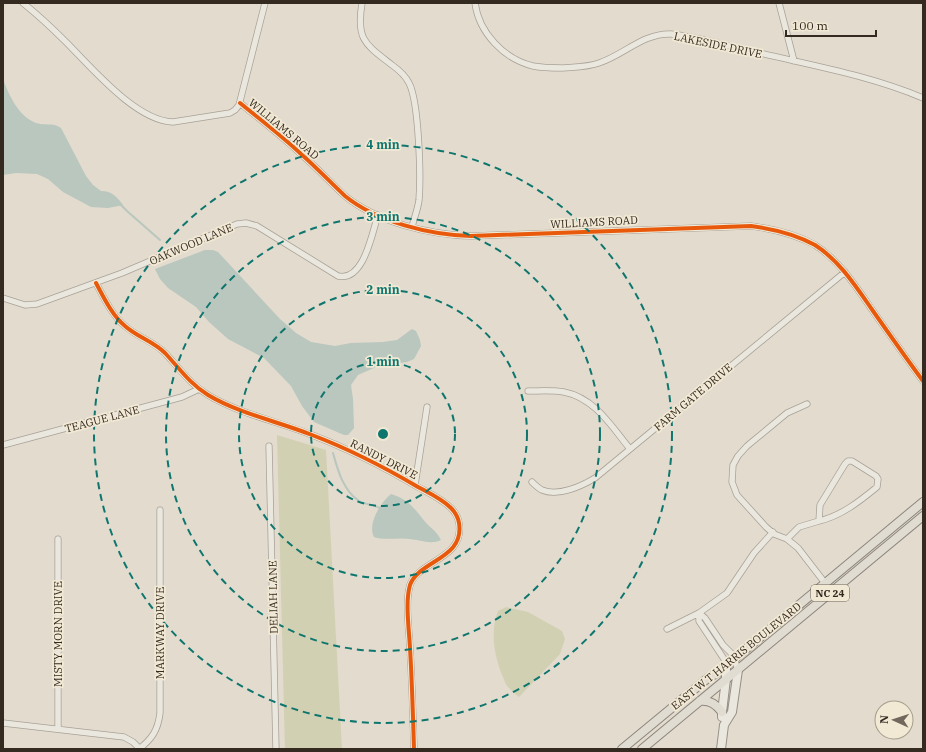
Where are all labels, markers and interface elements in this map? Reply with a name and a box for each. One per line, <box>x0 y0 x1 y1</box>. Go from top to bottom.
scale bar <box>786 12 876 38</box>
text: 100 m <box>792 18 828 33</box>
street label: LAKESIDE DRIVE <box>673 29 763 61</box>
street label: WILLIAMS ROAD <box>246 95 322 163</box>
text: 4 min <box>366 137 400 152</box>
text: 3 min <box>366 209 400 224</box>
street label: WILLIAMS ROAD <box>550 213 638 231</box>
street label: OAKWOOD LANE <box>147 220 235 268</box>
text: 2 min <box>366 282 400 297</box>
text: 1 min <box>366 354 400 369</box>
street label: FARM GATE DRIVE <box>651 360 735 434</box>
street label: TEAGUE LANE <box>63 402 141 436</box>
centre of rings <box>376 427 390 441</box>
street label: RANDY DRIVE <box>348 436 420 482</box>
street label: DELIAH LANE <box>265 560 281 634</box>
street label: MISTY MORN DRIVE <box>51 581 65 687</box>
road number: NC 24 <box>811 585 849 601</box>
street label: MARKWAY DRIVE <box>153 587 167 679</box>
street label: EAST W T HARRIS BOULEVARD <box>668 599 804 713</box>
north arrow <box>874 700 914 740</box>
text: N <box>877 714 891 724</box>

